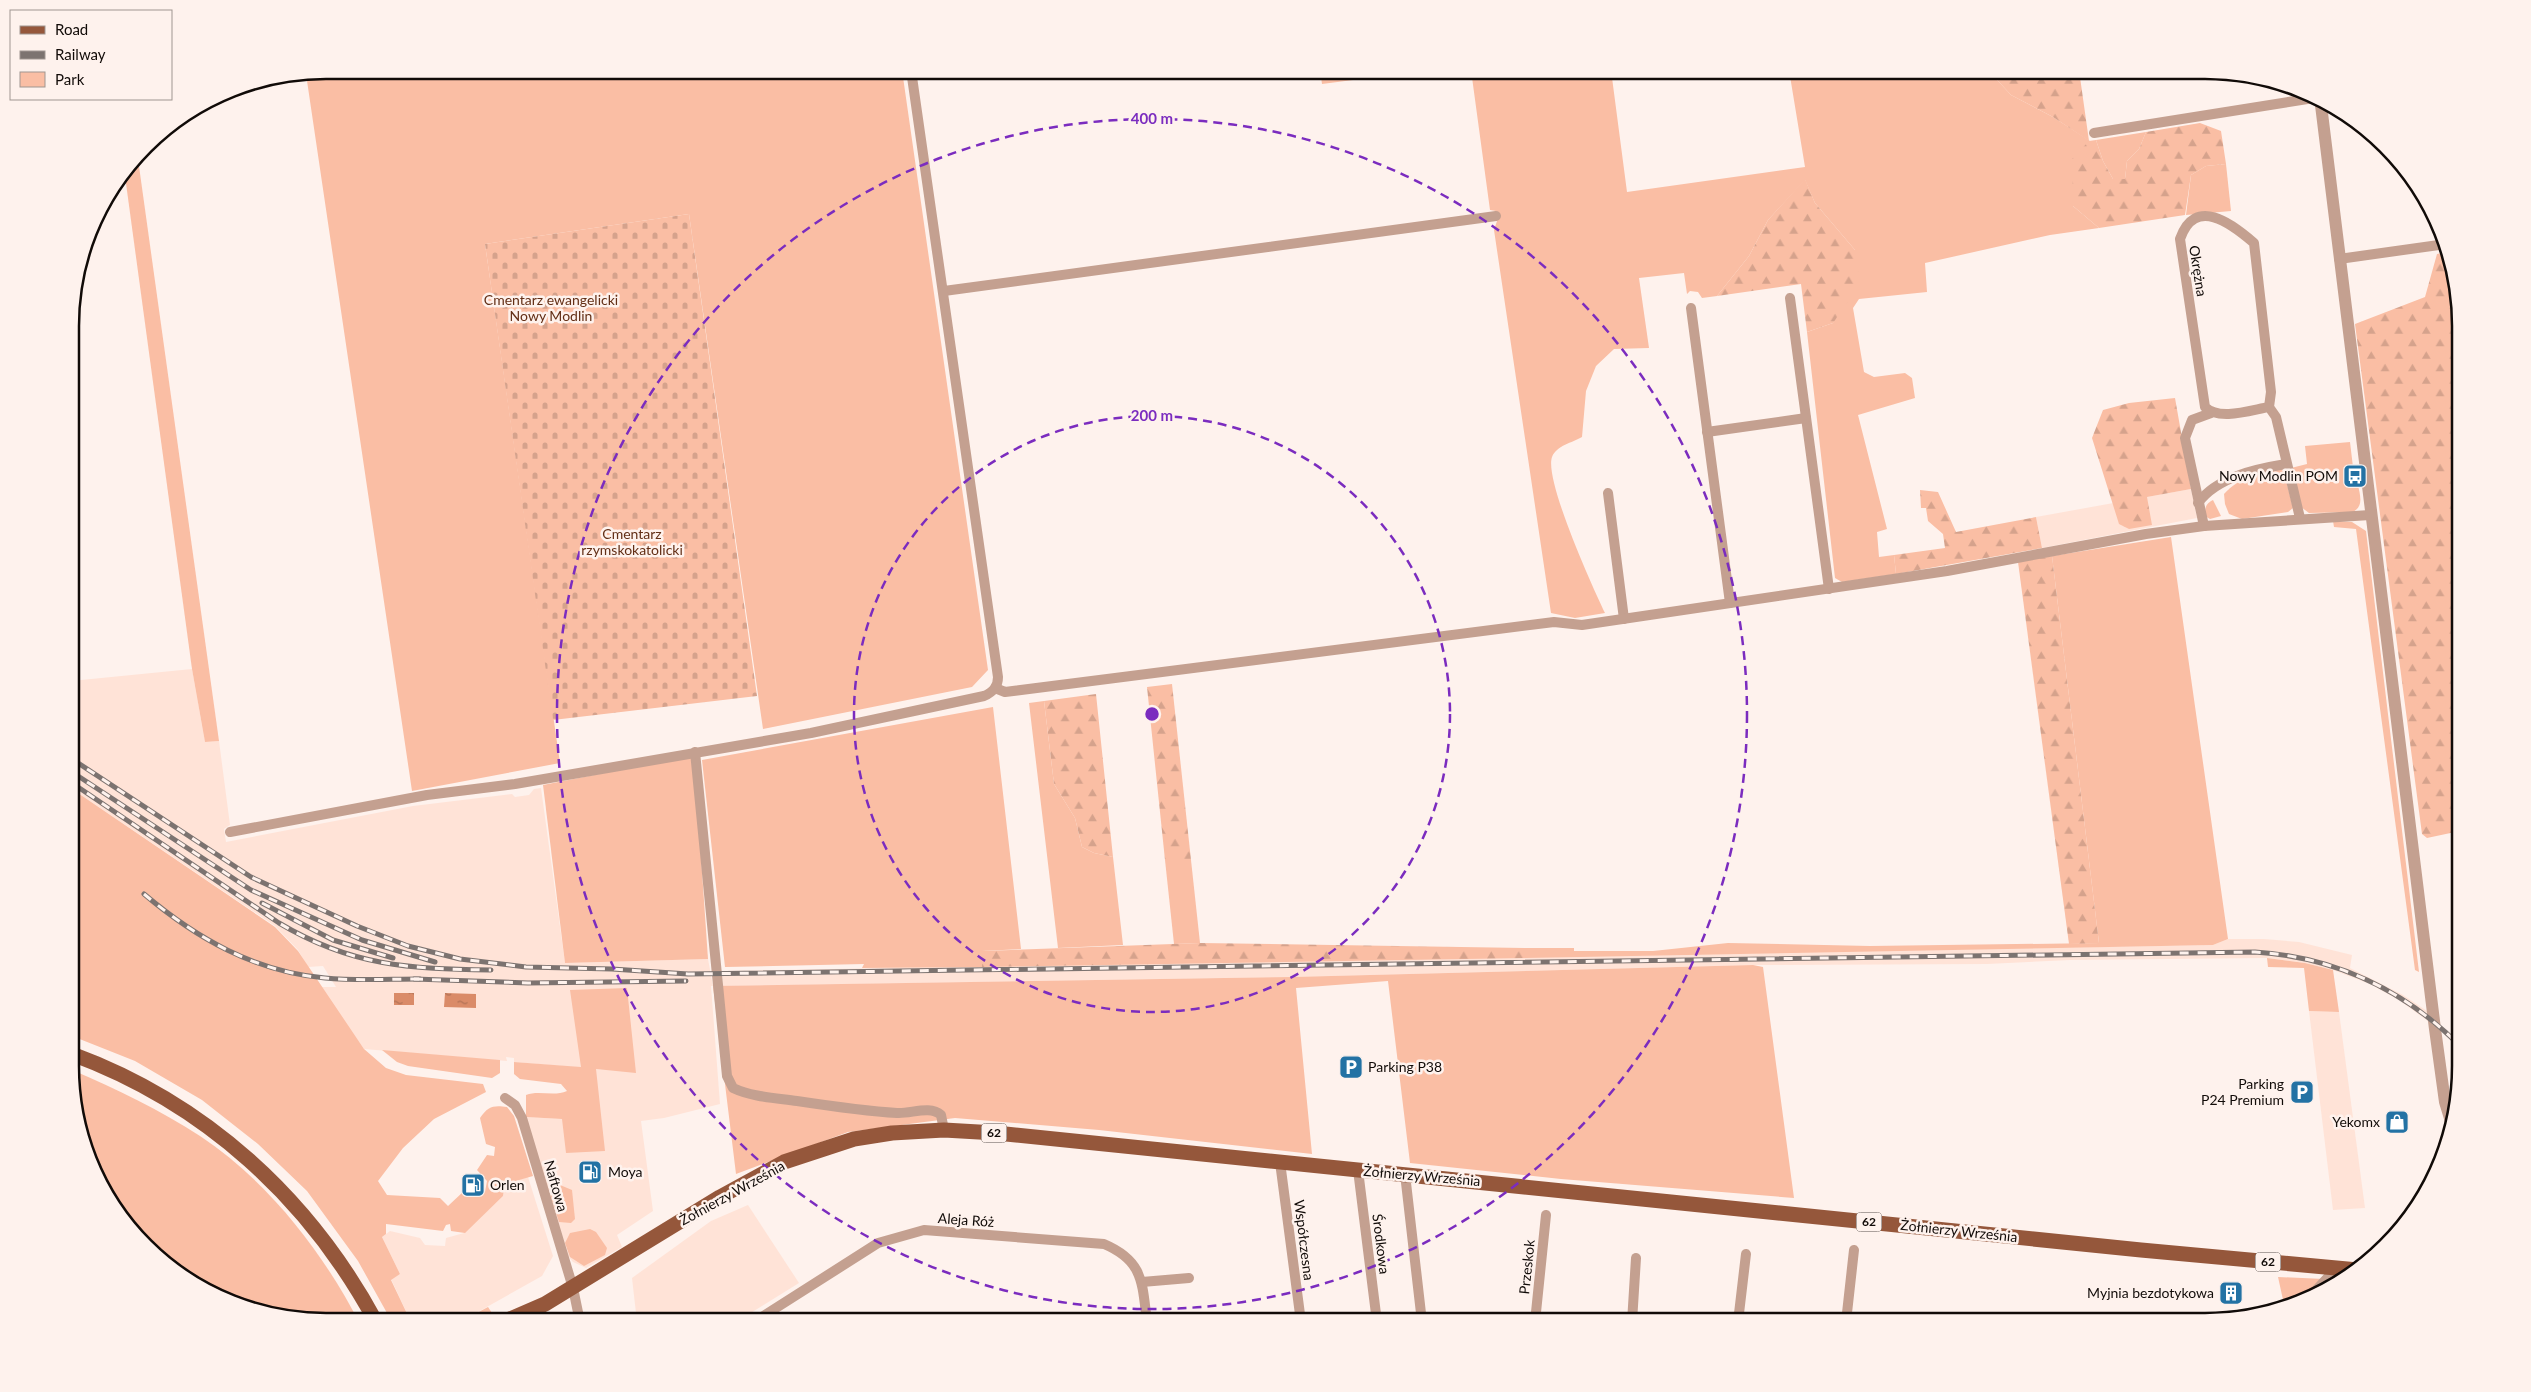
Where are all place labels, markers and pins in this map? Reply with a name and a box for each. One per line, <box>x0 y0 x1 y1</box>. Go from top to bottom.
bus stop icon: Nowy Modlin POM <box>2342 463 2368 489</box>
place label: Nowy Modlin POM <box>2219 467 2338 484</box>
centre of rings <box>1143 705 1161 723</box>
parking icon: Parking P38 <box>1338 1054 1364 1080</box>
place label: Parking P38 <box>1368 1058 1442 1075</box>
place label: Parking P24 Premium <box>2201 1075 2284 1108</box>
parking icon: Parking P24 Premium <box>2289 1079 2315 1105</box>
shop icon: Yekomx <box>2384 1109 2410 1135</box>
place label: Yekomx <box>2332 1113 2380 1130</box>
fuel station icon: Moya <box>577 1159 603 1185</box>
place label: Moya <box>608 1163 643 1180</box>
fuel station icon: Orlen <box>460 1172 486 1198</box>
place label: Orlen <box>490 1176 525 1193</box>
building icon: Myjnia bezdotykowa <box>2218 1280 2244 1306</box>
place label: Myjnia bezdotykowa <box>2087 1284 2214 1301</box>

